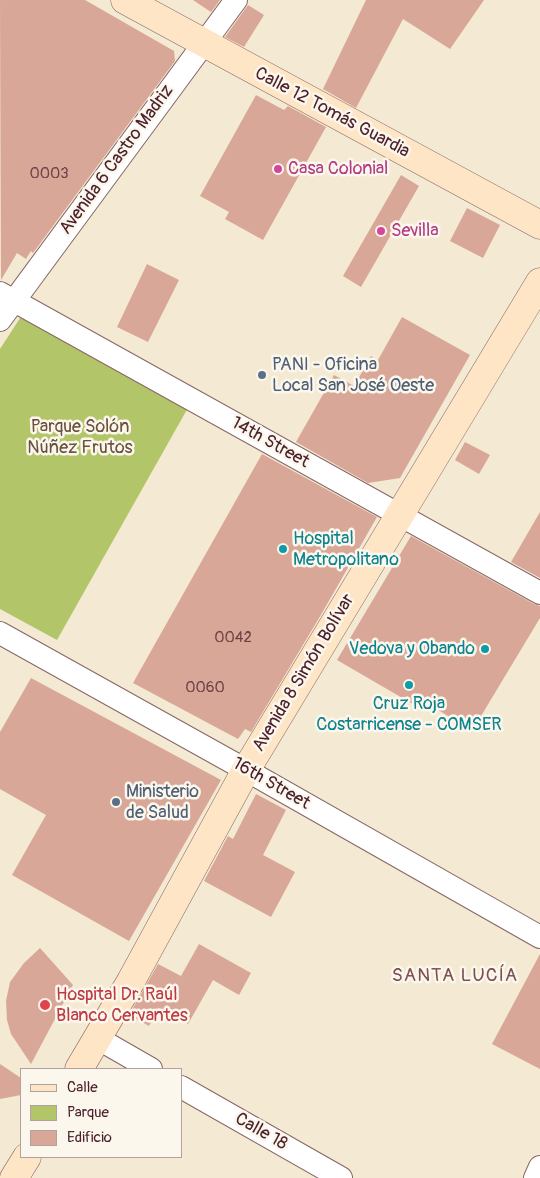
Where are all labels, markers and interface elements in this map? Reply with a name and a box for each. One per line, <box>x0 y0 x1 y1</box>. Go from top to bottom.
street label: Calle 12 Tomás Guardia <box>251 63 413 163</box>
street label: Avenida 6 Castro Madriz <box>55 81 179 239</box>
place label: Casa Colonial <box>288 158 388 180</box>
marker: Casa Colonial <box>272 163 284 175</box>
house number: 0003 <box>29 165 69 183</box>
place label: Sevilla <box>391 220 439 242</box>
marker: Sevilla <box>375 225 387 237</box>
place label: PANI - Oficina Local San José Oeste <box>272 354 434 396</box>
marker: PANI - Oficina Local San José Oeste <box>256 369 268 381</box>
street label: 14th Street <box>227 413 313 473</box>
park label: Parque Solón Núñez Frutos <box>27 416 133 458</box>
place label: Hospital Metropolitano <box>293 528 399 570</box>
marker: Hospital Metropolitano <box>277 543 289 555</box>
street label: Avenida 8 Simón Bolívar <box>248 590 360 756</box>
house number: 0042 <box>214 629 252 647</box>
place label: Vedova y Obando <box>349 638 475 660</box>
marker: Vedova y Obando <box>479 643 491 655</box>
house number: 0060 <box>185 679 225 697</box>
marker: Cruz Roja Costarricense - COMSER <box>403 679 415 691</box>
place label: Cruz Roja Costarricense - COMSER <box>316 693 502 736</box>
street label: 16th Street <box>228 753 314 815</box>
place label: Ministerio de Salud <box>126 781 199 824</box>
marker: Ministerio de Salud <box>110 796 122 808</box>
district label: SANTA LUCÍA <box>390 965 520 987</box>
place label: Hospital Dr. Raúl Blanco Cervantes <box>56 984 188 1026</box>
marker: Hospital Dr. Raúl Blanco Cervantes <box>38 998 52 1012</box>
legend <box>20 1068 182 1158</box>
text: Calle <box>67 1078 98 1097</box>
text: Parque <box>67 1103 109 1122</box>
street label: Calle 18 <box>231 1108 291 1156</box>
text: Edificio <box>67 1128 112 1147</box>

